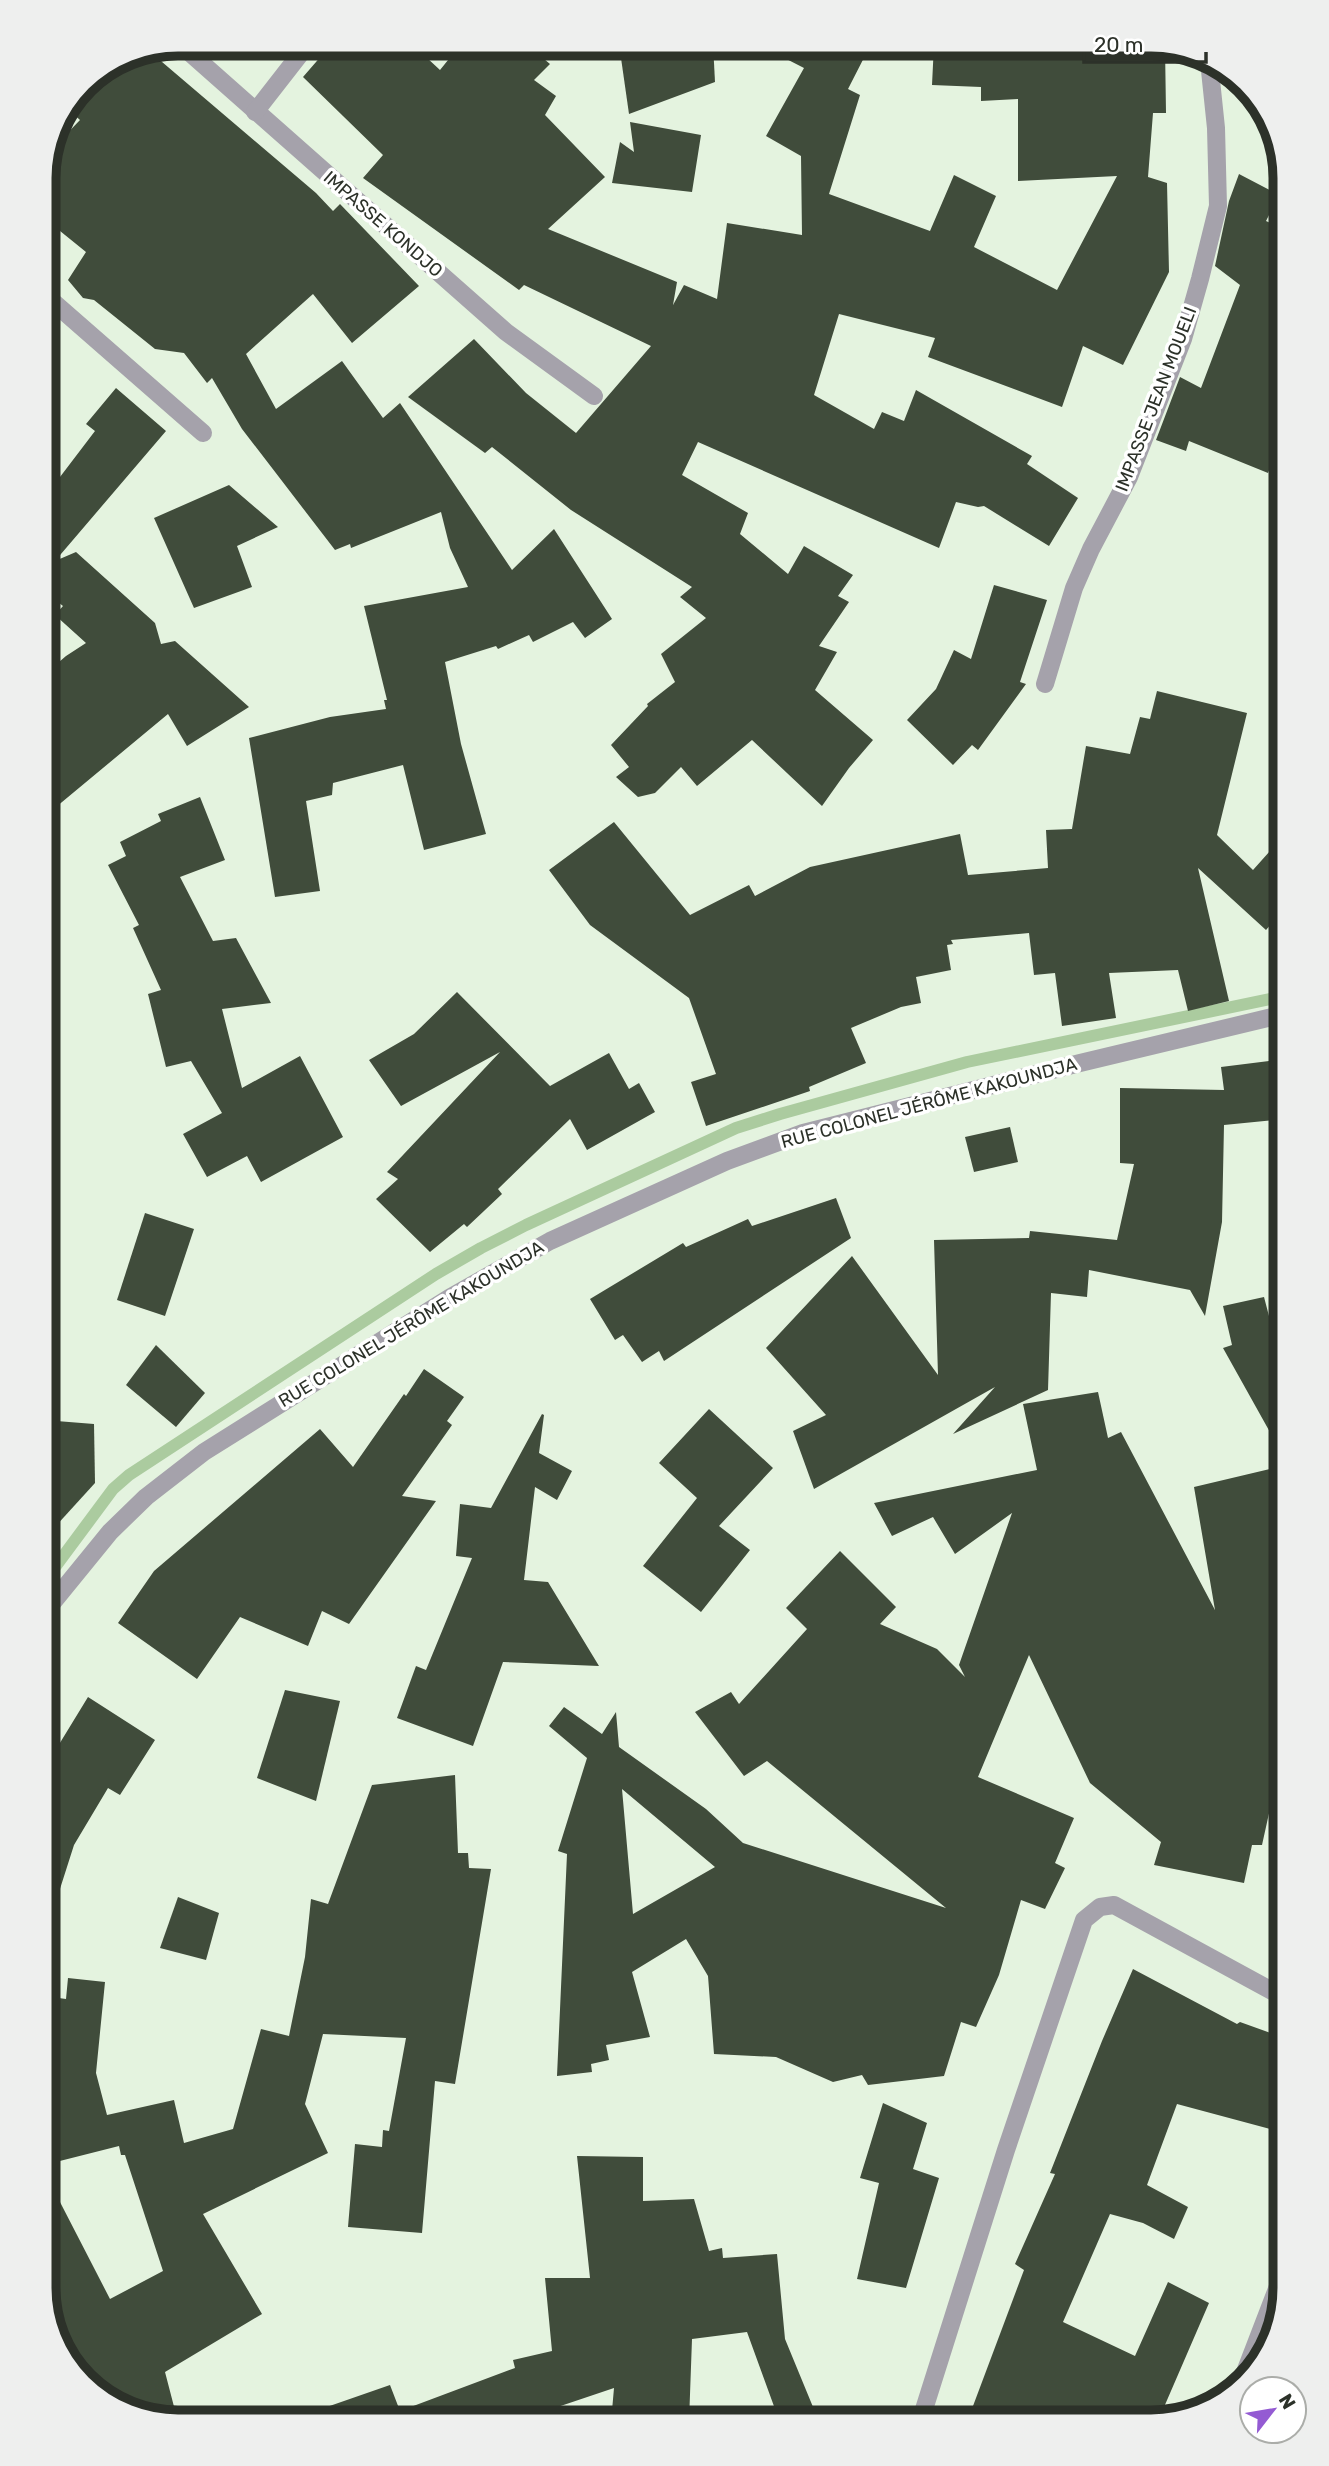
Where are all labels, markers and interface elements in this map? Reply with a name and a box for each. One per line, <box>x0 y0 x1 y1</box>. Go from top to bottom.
scale bar <box>1084 21 1206 65</box>
text: 20 m <box>1094 32 1143 57</box>
street label: IMPASSE KONDJO <box>319 166 447 282</box>
street label: IMPASSE JEAN MOUELI <box>1111 304 1201 494</box>
street label: RUE COLONEL JÉRÔME KAKOUNDJA <box>779 1053 1079 1153</box>
street label: RUE COLONEL JÉRÔME KAKOUNDJA <box>274 1236 548 1412</box>
north arrow <box>1238 2375 1308 2445</box>
text: N <box>1274 2390 1301 2413</box>

